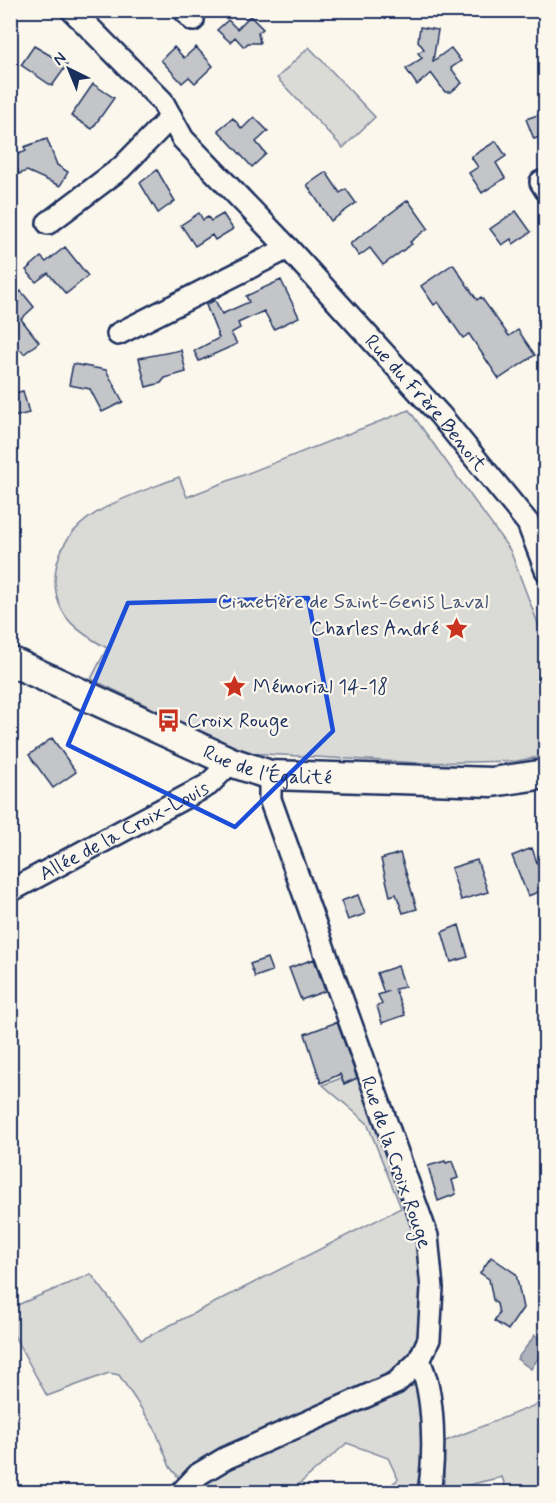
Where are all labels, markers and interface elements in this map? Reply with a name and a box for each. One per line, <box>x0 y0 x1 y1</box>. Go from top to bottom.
north arrow <box>39 39 99 99</box>
text: N <box>49 48 71 70</box>
street label: Rue du Frère Benoit <box>358 329 493 478</box>
park label: Cimetière de Saint-Genis Laval <box>217 589 489 616</box>
place icon: Charles André <box>444 615 470 641</box>
place label: Charles André <box>311 616 439 643</box>
place icon: Mémorial 14-18 <box>222 673 248 699</box>
place label: Mémorial 14-18 <box>253 674 388 701</box>
bus stop icon: Croix Rouge <box>156 707 182 733</box>
place label: Croix Rouge <box>187 708 289 736</box>
street label: Rue de l'Égalité <box>198 739 332 792</box>
street label: Allée de la Croix-Louis <box>35 775 214 888</box>
street label: Rue de la Croix Rouge <box>353 1073 438 1253</box>

